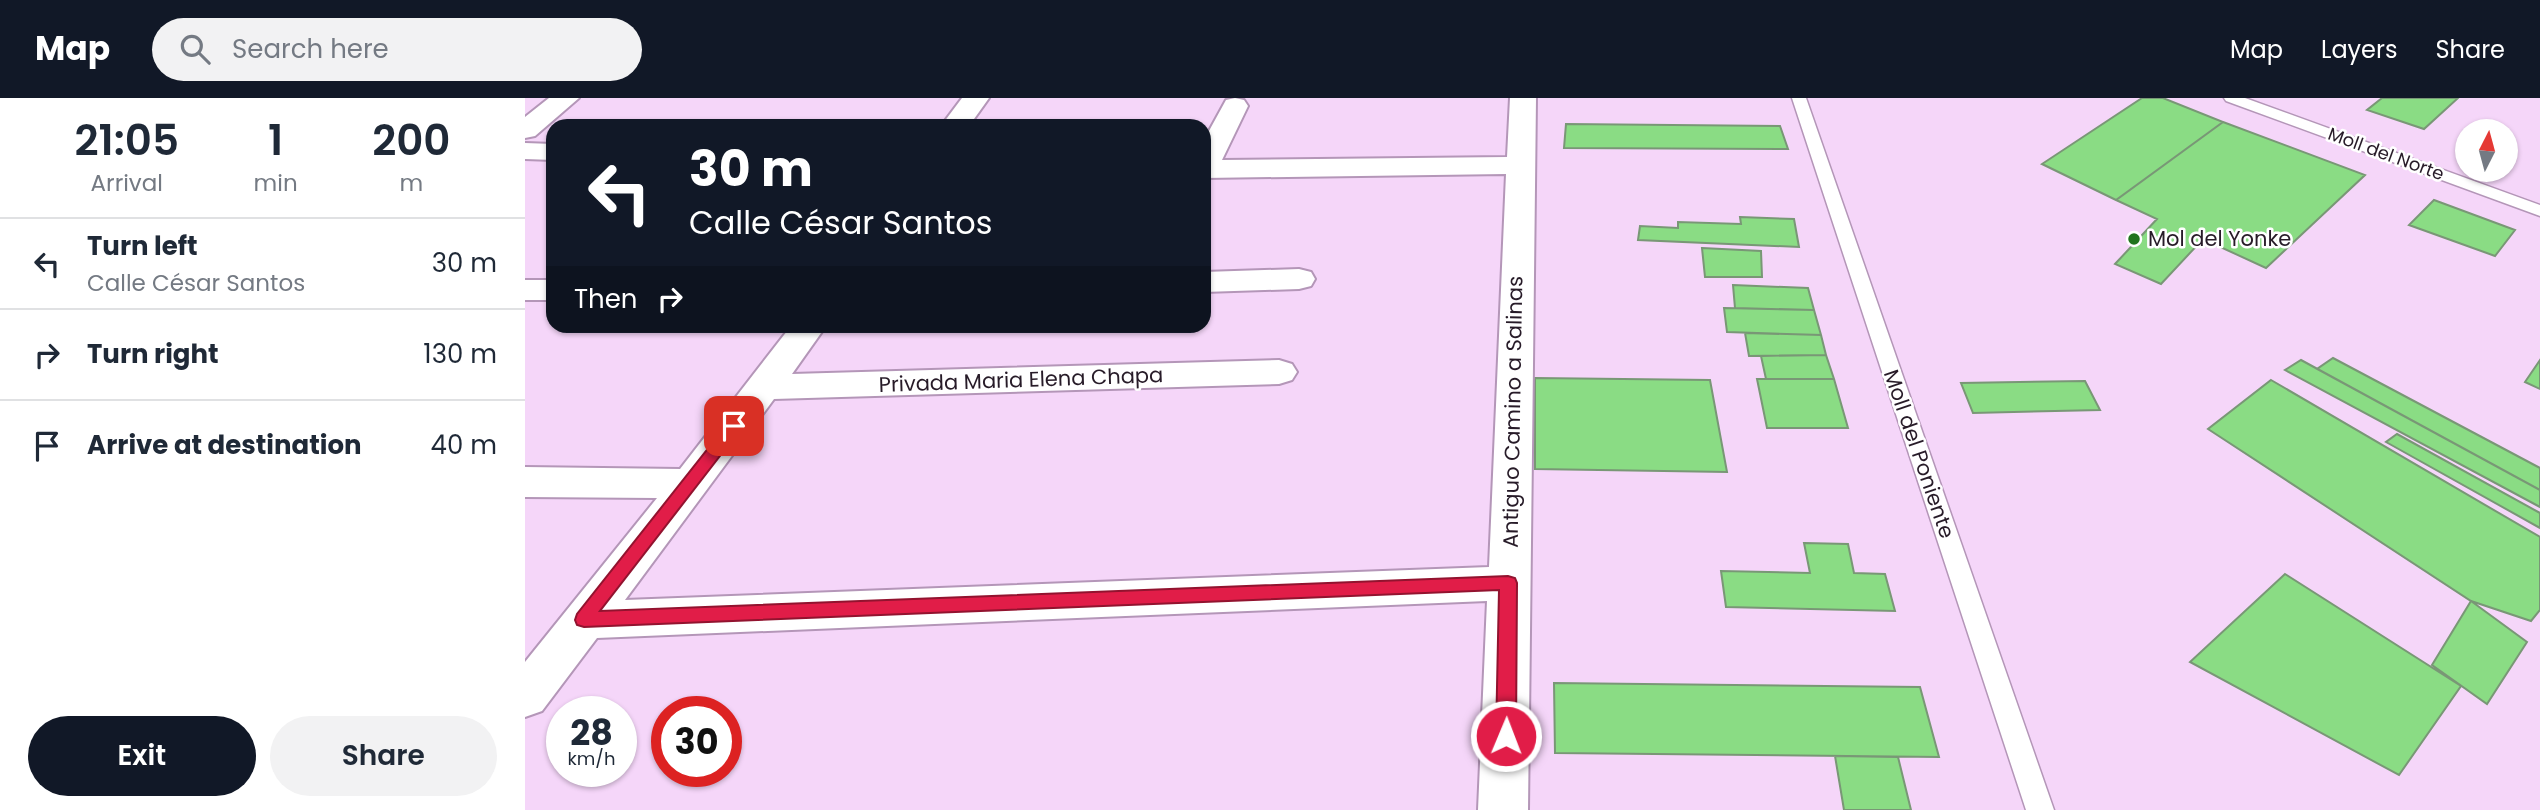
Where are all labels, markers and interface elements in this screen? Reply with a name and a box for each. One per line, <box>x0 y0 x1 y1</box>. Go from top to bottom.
search box <box>152 18 642 81</box>
text: Map <box>35 25 110 72</box>
icon: search <box>176 30 214 68</box>
text: Search here <box>232 31 389 67</box>
text: Map <box>2230 33 2283 66</box>
text: Layers <box>2321 33 2397 66</box>
text: Share <box>2435 33 2505 66</box>
text: 21:05 <box>75 111 179 170</box>
text: 1 <box>268 111 283 170</box>
text: 200 <box>372 111 451 170</box>
north arrow <box>2455 119 2518 182</box>
map controls <box>2455 119 2518 182</box>
street label: Moll del Norte <box>2325 121 2448 186</box>
text: 30 m <box>689 135 813 203</box>
icon: left <box>574 147 665 238</box>
text: Arrival <box>91 167 163 199</box>
text: min <box>254 167 298 199</box>
text: m <box>399 167 423 199</box>
text: Calle César Santos <box>689 200 993 245</box>
place label: Mol del Yonke <box>2148 224 2291 253</box>
text: Turn left <box>87 228 198 264</box>
marker: Mol del Yonke <box>2126 231 2142 247</box>
icon: left <box>28 245 66 283</box>
text: 30 m <box>432 245 497 281</box>
text: Calle César Santos <box>87 267 305 299</box>
street label: Antiguo Camino a Salinas <box>1496 276 1529 548</box>
icon: right <box>651 280 689 318</box>
text: Then <box>574 281 637 317</box>
icon: right <box>28 336 66 374</box>
text: Turn right <box>87 336 219 372</box>
text: 130 m <box>423 336 497 372</box>
street label: Privada Maria Elena Chapa <box>878 360 1164 399</box>
street label: Moll del Poniente <box>1877 366 1962 542</box>
pin <box>704 396 764 456</box>
icon: arrive <box>715 407 753 445</box>
icon: arrive <box>28 427 66 465</box>
text: Arrive at destination <box>87 427 362 463</box>
text: 40 m <box>431 427 497 463</box>
speed limit sign: 30 <box>651 696 742 787</box>
position arrow <box>1469 699 1543 773</box>
text: 28 <box>570 708 613 757</box>
button: Exit <box>28 716 256 796</box>
button: Share <box>270 716 497 796</box>
text: km/h <box>568 746 615 771</box>

